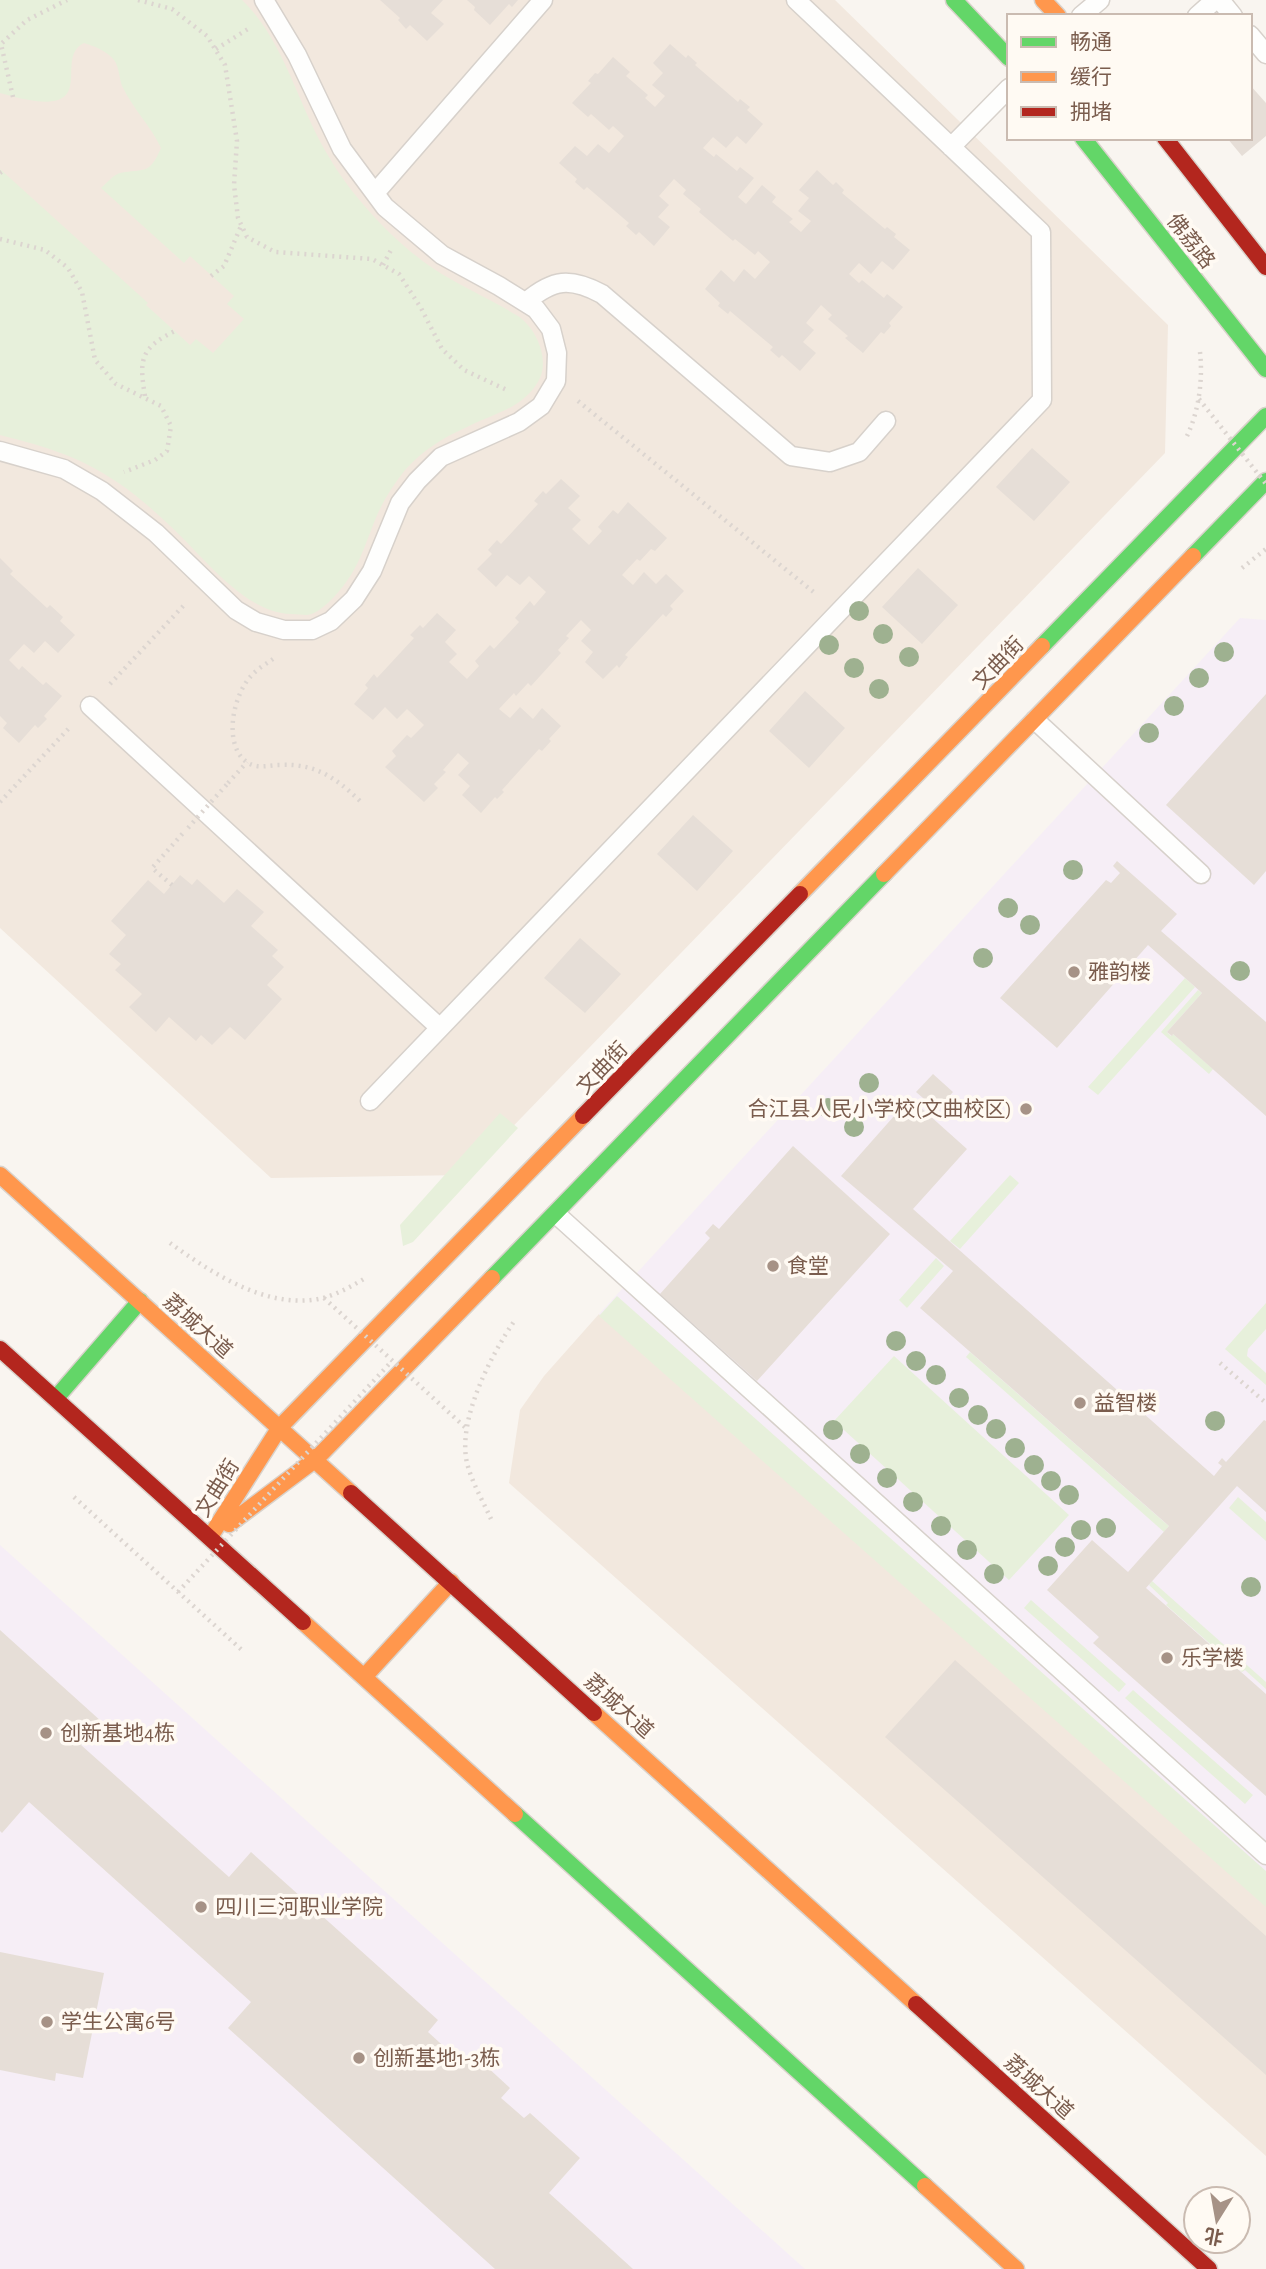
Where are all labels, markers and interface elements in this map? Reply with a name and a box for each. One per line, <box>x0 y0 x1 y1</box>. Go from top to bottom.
legend <box>1007 14 1252 140</box>
text: 畅通 <box>1070 31 1112 53</box>
text: 缓行 <box>1070 66 1112 88</box>
text: 拥堵 <box>1070 101 1112 123</box>
street label: 佛荔路 <box>1163 209 1219 273</box>
street label: 文曲街 <box>968 633 1028 693</box>
place label: 雅韵楼 <box>1088 961 1151 983</box>
marker: 雅韵楼 <box>1066 964 1082 980</box>
street label: 文曲街 <box>572 1038 632 1098</box>
place label: 合江县人民小学校(文曲校区) <box>748 1098 1012 1120</box>
marker: 合江县人民小学校(文曲校区) <box>1018 1101 1034 1117</box>
place label: 食堂 <box>787 1255 829 1277</box>
marker: 食堂 <box>765 1258 781 1274</box>
street label: 荔城大道 <box>159 1290 237 1362</box>
place label: 益智楼 <box>1094 1392 1157 1414</box>
marker: 益智楼 <box>1072 1395 1088 1411</box>
street label: 文曲街 <box>191 1455 243 1521</box>
place label: 乐学楼 <box>1181 1647 1244 1669</box>
marker: 乐学楼 <box>1159 1650 1175 1666</box>
street label: 荔城大道 <box>580 1670 658 1742</box>
place label: 创新基地4栋 <box>60 1722 175 1744</box>
marker: 创新基地4栋 <box>38 1725 54 1741</box>
place label: 四川三河职业学院 <box>215 1896 383 1918</box>
marker: 四川三河职业学院 <box>193 1899 209 1915</box>
place label: 学生公寓6号 <box>61 2011 176 2033</box>
marker: 学生公寓6号 <box>39 2014 55 2030</box>
place label: 创新基地1-3栋 <box>373 2047 500 2069</box>
marker: 创新基地1-3栋 <box>351 2050 367 2066</box>
street label: 荔城大道 <box>1000 2051 1078 2123</box>
north arrow <box>1182 2185 1252 2255</box>
text: 北 <box>1203 2224 1225 2247</box>

